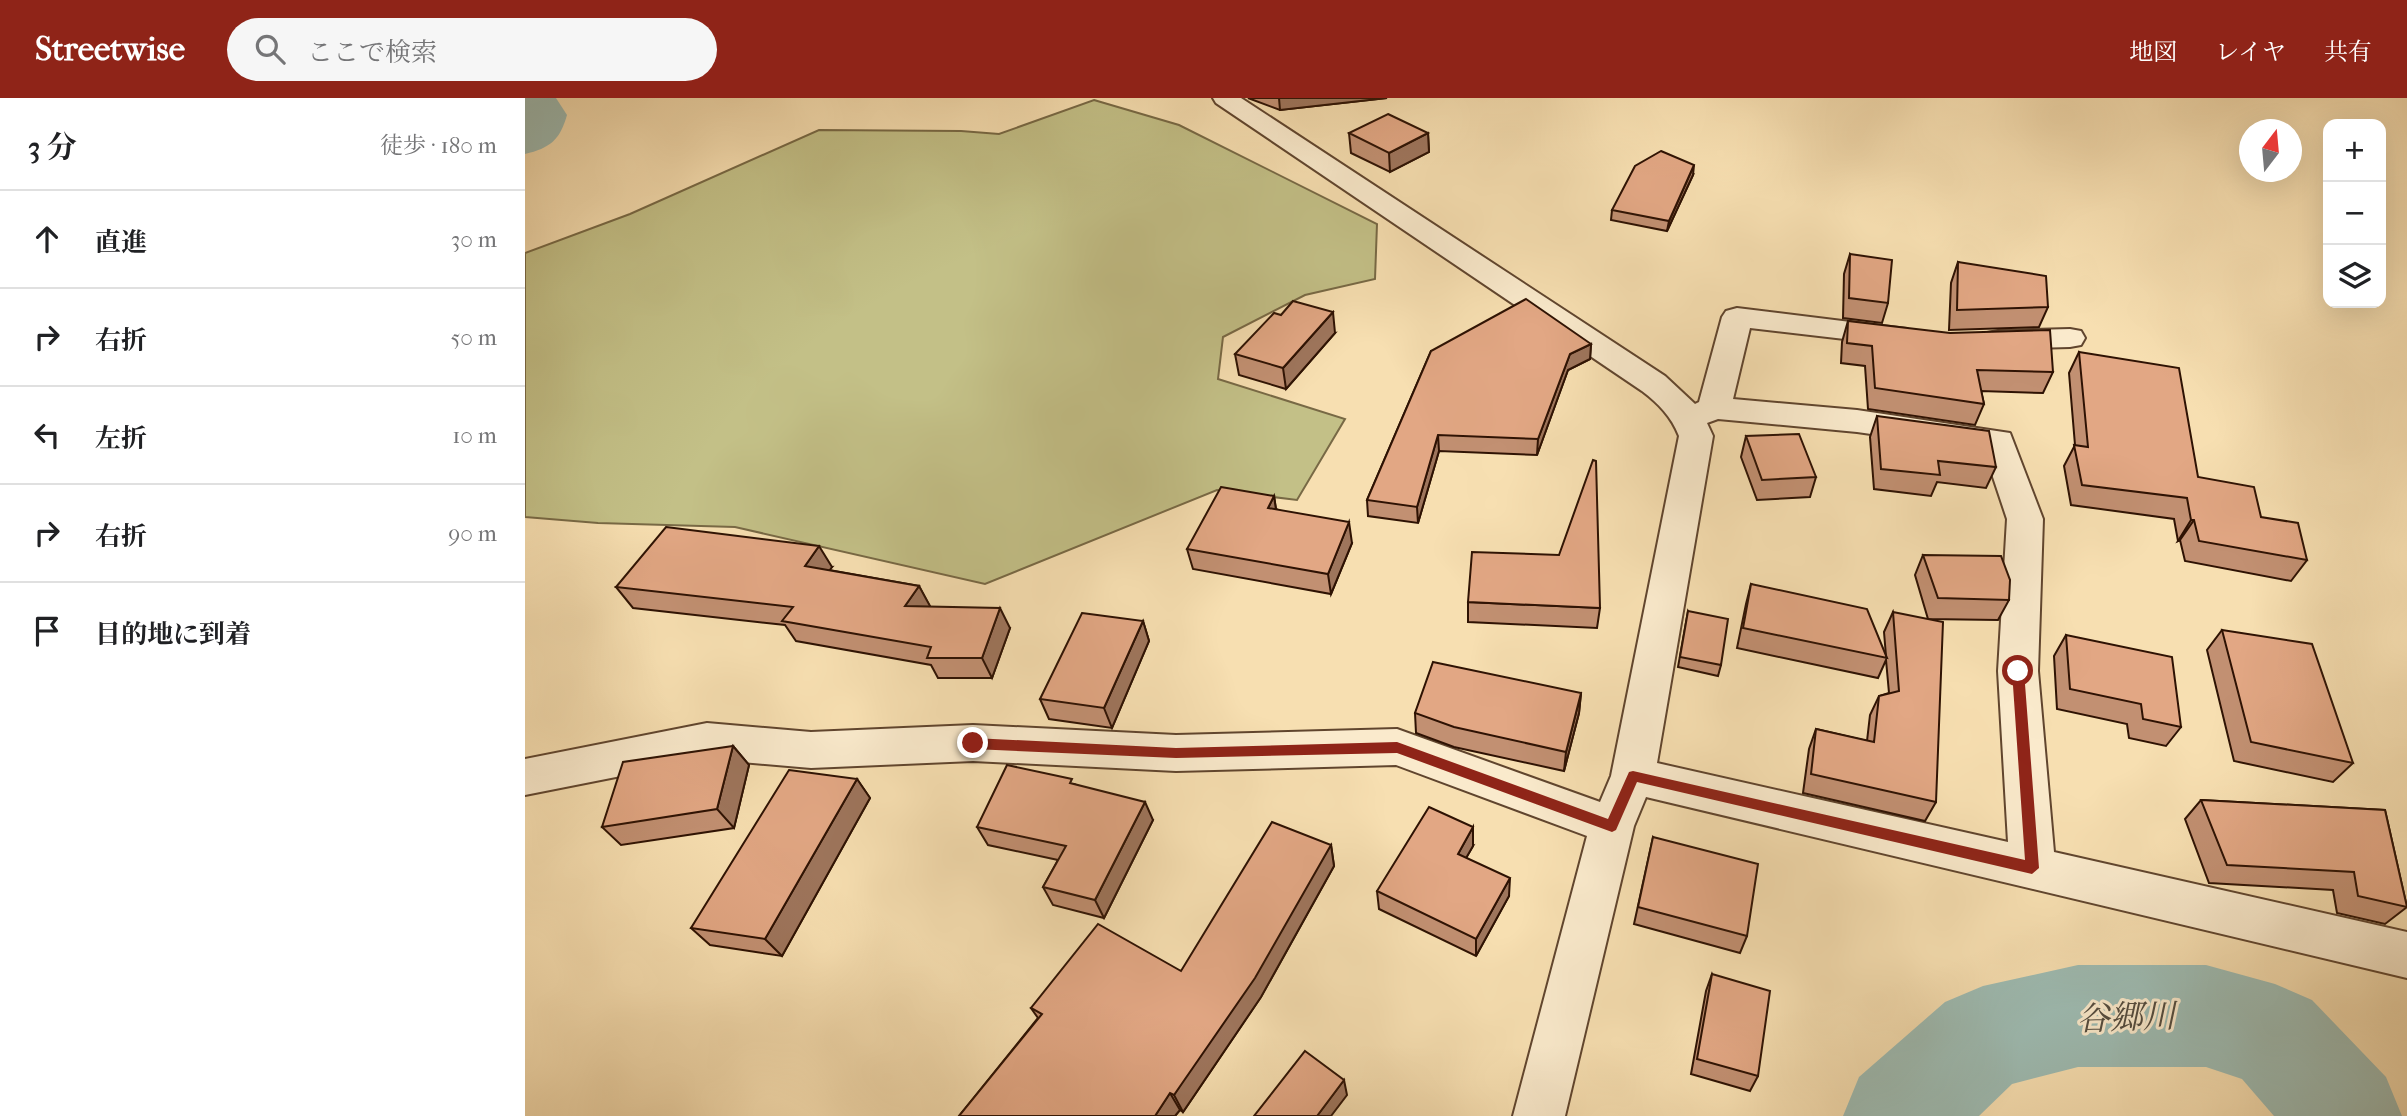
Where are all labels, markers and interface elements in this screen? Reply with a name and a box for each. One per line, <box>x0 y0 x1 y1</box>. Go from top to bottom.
search box <box>227 18 717 81</box>
text: Streetwise <box>35 30 185 69</box>
icon: search <box>251 30 289 68</box>
text: ここで検索 <box>307 37 437 68</box>
text: 地図 <box>2129 38 2177 66</box>
text: レイヤ <box>2215 38 2286 66</box>
text: 共有 <box>2324 38 2372 66</box>
north arrow <box>2239 119 2302 182</box>
map controls <box>2323 119 2386 308</box>
button: + <box>2323 119 2386 182</box>
text: 3 分 <box>28 130 77 165</box>
text: 徒歩 · 180 m <box>380 132 497 159</box>
button: − <box>2323 182 2386 245</box>
icon: ahead <box>28 220 66 258</box>
text: 30 m <box>451 226 497 253</box>
text: 直進 <box>95 227 147 258</box>
button: layers <box>2323 245 2386 308</box>
icon: right <box>28 318 66 356</box>
text: 50 m <box>450 324 497 351</box>
text: 右折 <box>95 325 147 356</box>
icon: left <box>28 416 66 454</box>
text: 10 m <box>452 422 497 449</box>
text: 左折 <box>95 423 147 454</box>
icon: right <box>28 514 66 552</box>
text: 90 m <box>448 520 497 547</box>
text: 右折 <box>95 521 147 552</box>
icon: arrive <box>28 612 66 650</box>
text: 目的地に到着 <box>95 619 251 650</box>
route start <box>2002 655 2033 686</box>
route end <box>957 727 988 758</box>
water label: 谷郷川 <box>2076 997 2179 1039</box>

